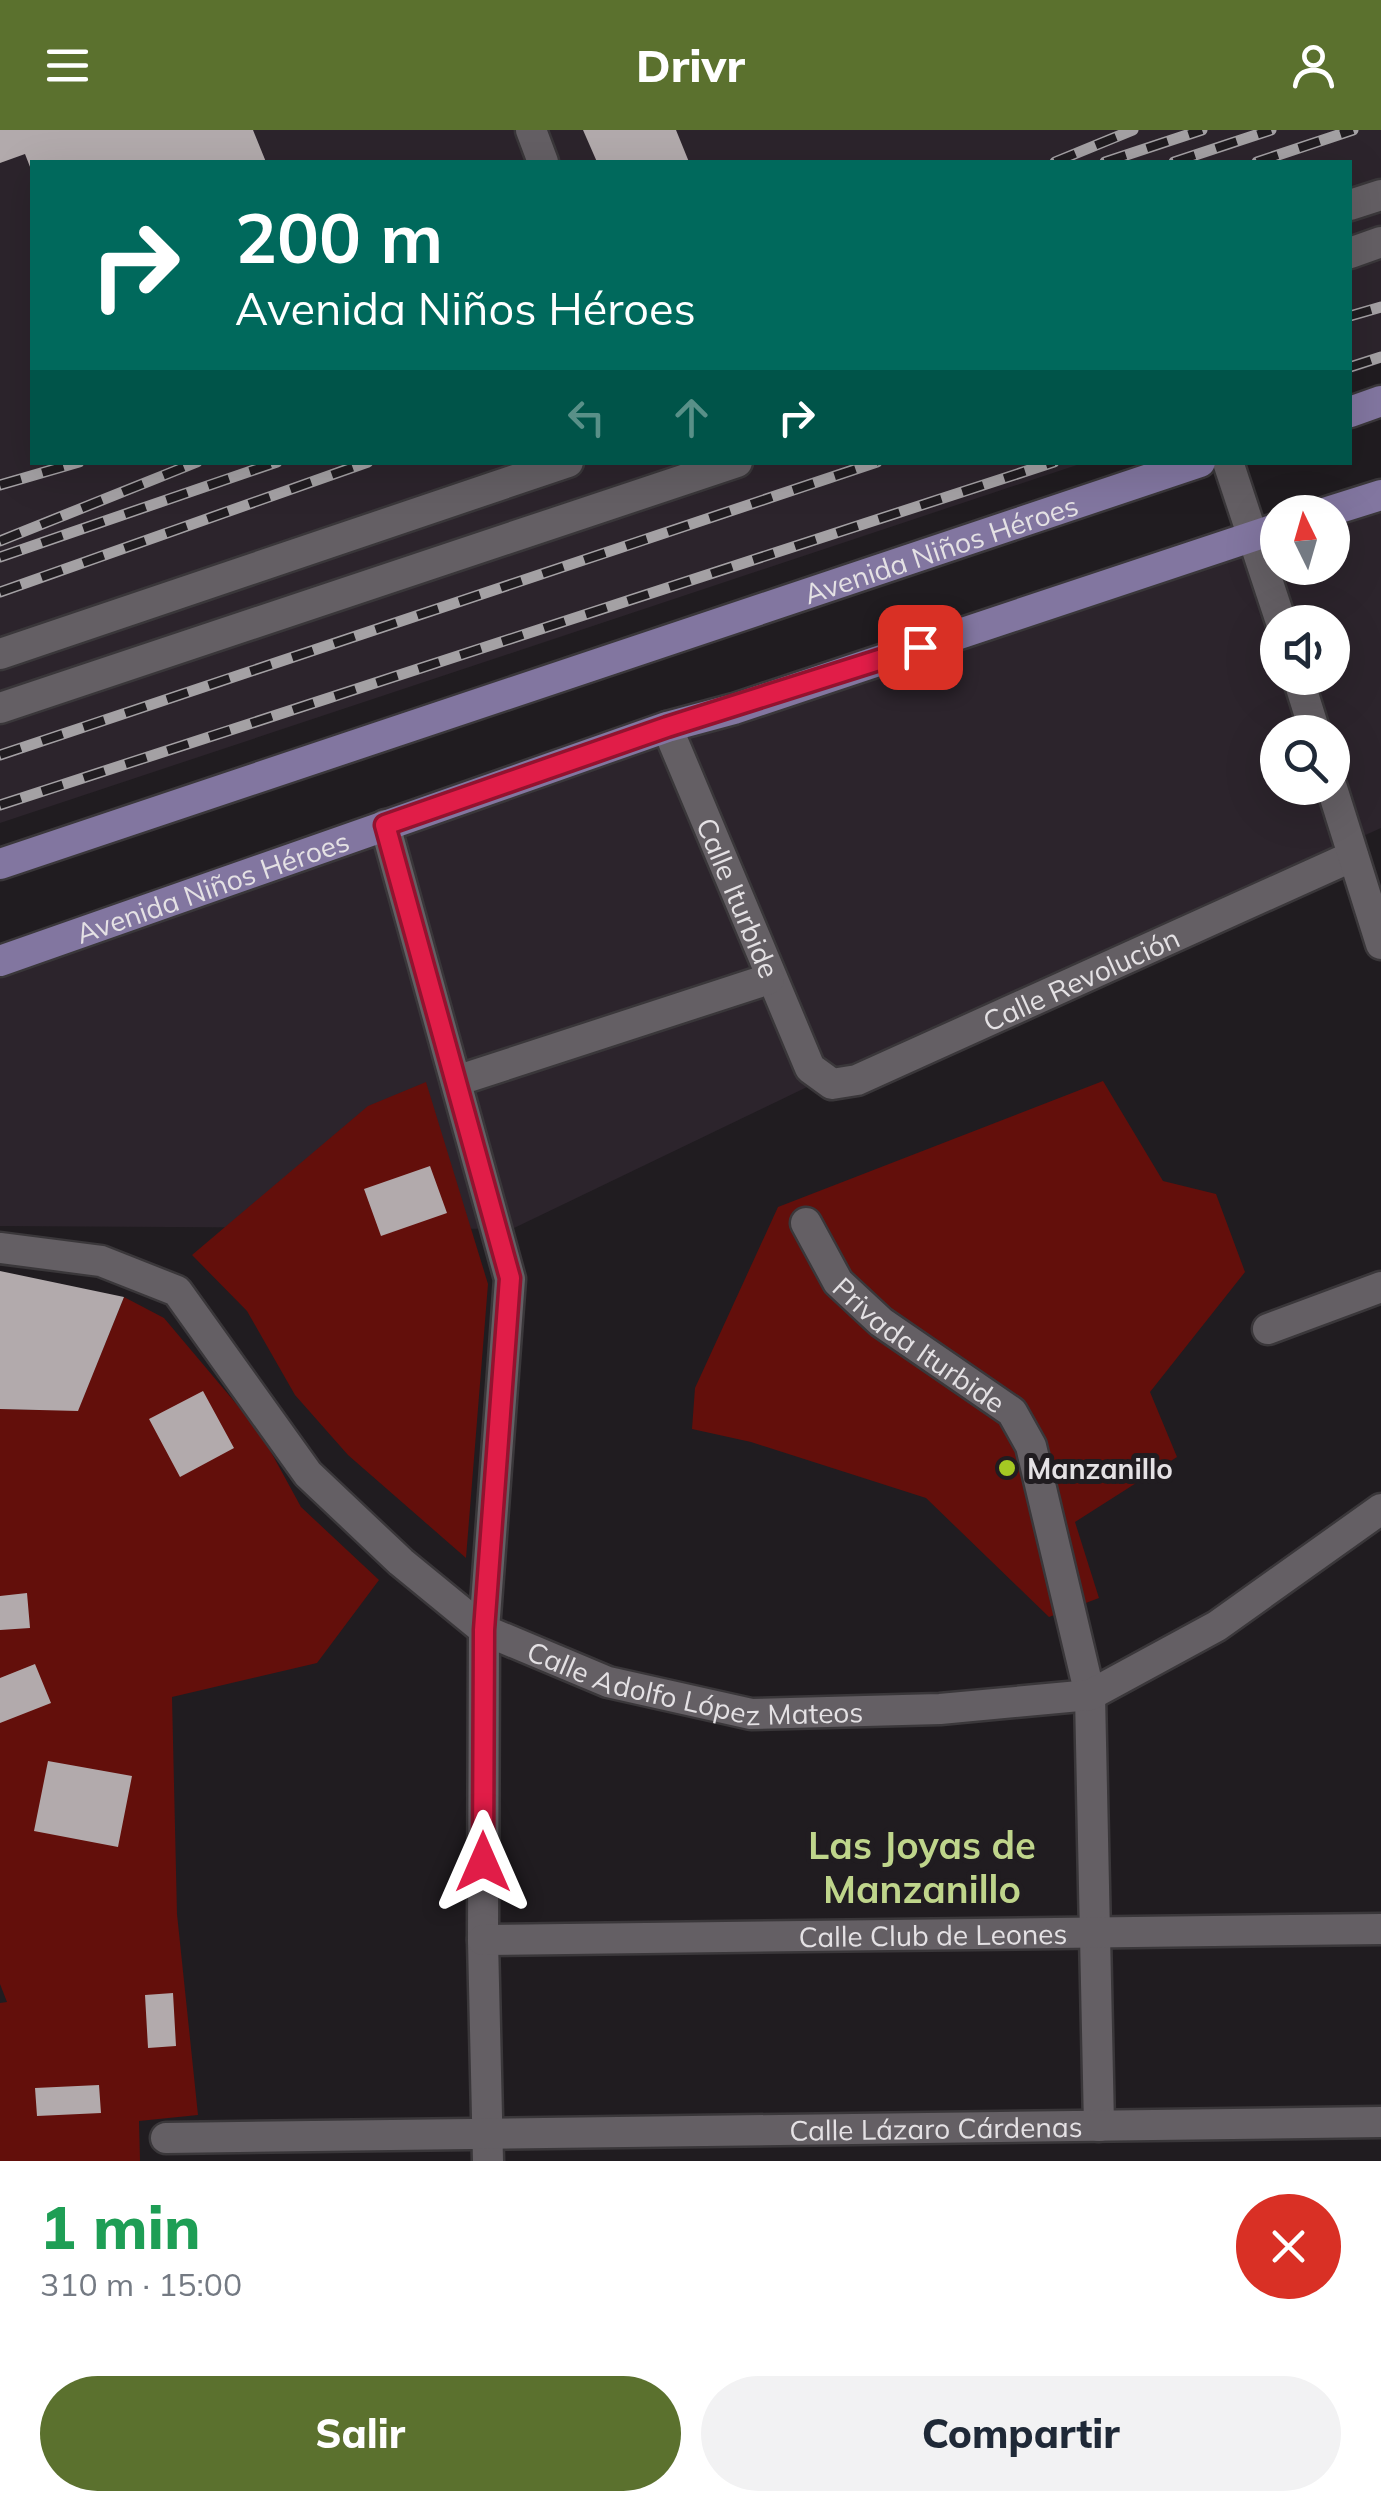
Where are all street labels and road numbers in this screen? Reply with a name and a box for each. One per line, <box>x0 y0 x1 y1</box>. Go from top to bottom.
street label: Avenida Niños Héroes <box>799 487 1082 611</box>
street label: Calle Iturbide <box>689 812 788 983</box>
street label: Avenida Niños Héroes <box>71 823 353 951</box>
street label: Calle Revolución <box>977 919 1185 1038</box>
street label: Privada Iturbide <box>826 1269 1012 1420</box>
street label: Calle Adolfo López Mateos <box>522 1633 864 1732</box>
street label: Calle Club de Leones <box>798 1915 1068 1954</box>
street label: Calle Lázaro Cárdenas <box>789 2108 1083 2147</box>

